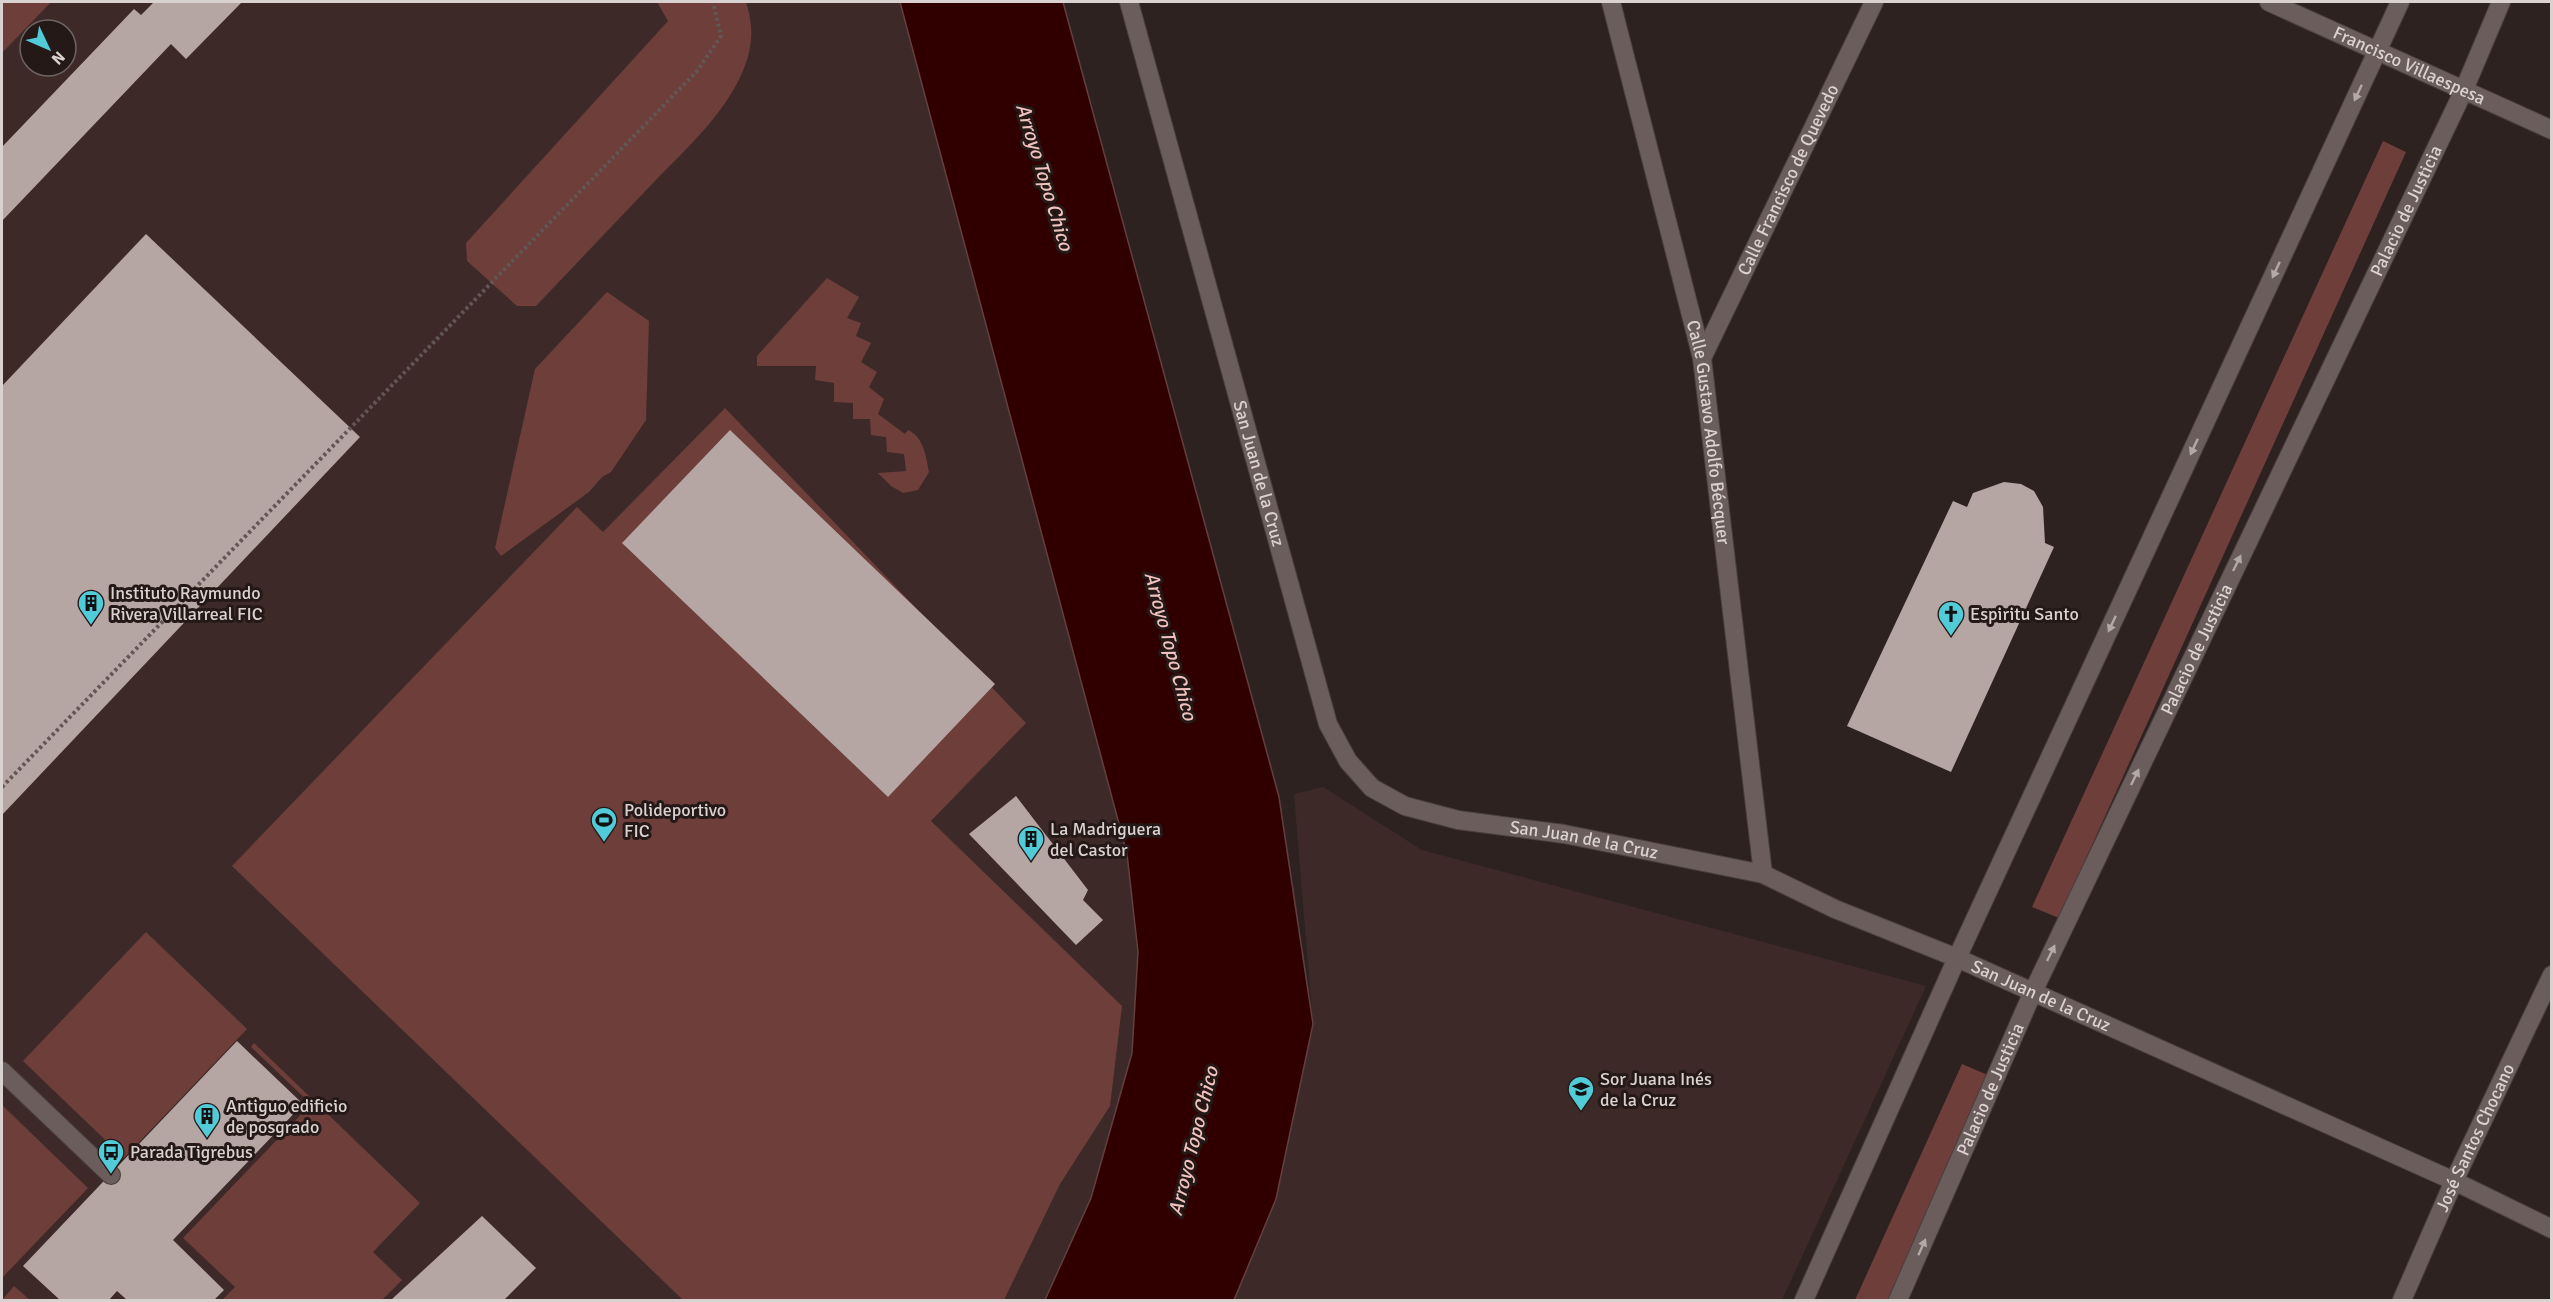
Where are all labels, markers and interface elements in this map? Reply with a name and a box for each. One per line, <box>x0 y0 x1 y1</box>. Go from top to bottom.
north arrow <box>18 18 78 78</box>
street label: Francisco Villaespesa <box>2330 21 2489 109</box>
text: N <box>47 47 69 69</box>
street label: Calle Francisco de Quevedo <box>1733 81 1844 279</box>
one-way arrow <box>2353 84 2362 101</box>
water label: Arroyo Topo Chico <box>1010 101 1079 255</box>
street label: Palacio de Justicia <box>2366 142 2447 280</box>
one-way arrow <box>2271 261 2280 278</box>
street label: Calle Gustavo Adolfo Bécquer <box>1682 318 1735 546</box>
street label: San Juan de la Cruz <box>1228 398 1289 549</box>
one-way arrow <box>2189 438 2199 456</box>
one-way arrow <box>2233 555 2242 572</box>
water label: Arroyo Topo Chico <box>1139 569 1203 725</box>
street label: Palacio de Justicia <box>2156 580 2237 718</box>
place label: Instituto Raymundo Rivera Villarreal FIC <box>110 582 263 625</box>
building icon: Instituto Raymundo Rivera Villarreal FIC <box>76 588 106 626</box>
church icon: Espiritu Santo <box>1936 599 1966 637</box>
place label: Espiritu Santo <box>1970 603 2079 625</box>
one-way arrow <box>2108 615 2117 632</box>
one-way arrow <box>2131 769 2140 786</box>
place label: Polideportivo FIC <box>624 799 726 842</box>
sports icon: Polideportivo FIC <box>589 805 619 843</box>
street label: San Juan de la Cruz <box>1508 816 1660 864</box>
place label: La Madriguera del Castor <box>1050 818 1161 861</box>
building icon: La Madriguera del Castor <box>1016 824 1046 862</box>
one-way arrow <box>2046 945 2056 962</box>
street label: San Juan de la Cruz <box>1968 955 2114 1036</box>
street label: Palacio de Justicia <box>1952 1020 2029 1159</box>
street label: José Santos Chocano <box>2431 1060 2519 1215</box>
water label: Arroyo Topo Chico <box>1163 1062 1224 1218</box>
place label: Sor Juana Inés de la Cruz <box>1600 1068 1712 1111</box>
school or university icon: Sor Juana Inés de la Cruz <box>1566 1074 1596 1112</box>
place label: Antiguo edificio de posgrado <box>226 1095 347 1138</box>
building icon: Antiguo edificio de posgrado <box>192 1101 222 1139</box>
bus stop icon: Parada Tigrebus <box>96 1137 126 1175</box>
place label: Parada Tigrebus <box>130 1141 253 1163</box>
one-way arrow <box>1918 1238 1927 1256</box>

